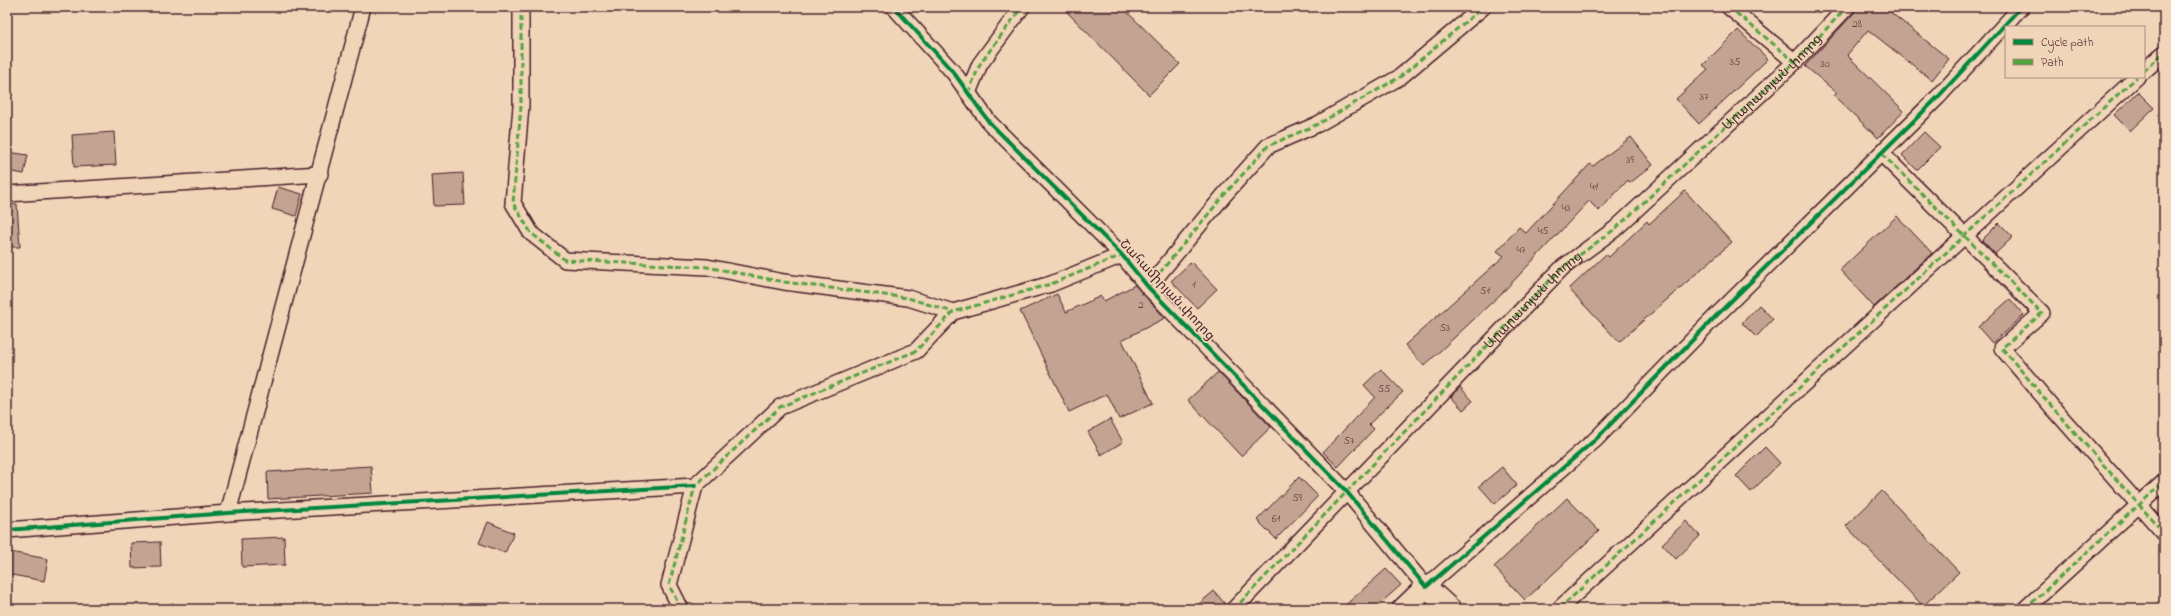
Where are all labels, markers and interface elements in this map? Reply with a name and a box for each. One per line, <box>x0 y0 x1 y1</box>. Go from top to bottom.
house number: 28 <box>1852 16 1862 32</box>
legend <box>2005 26 2145 78</box>
street label: Արարատյան փողոց <box>1718 30 1826 135</box>
text: Cycle path <box>2041 34 2093 53</box>
house number: 35 <box>1730 54 1740 70</box>
text: Path <box>2041 54 2064 72</box>
house number: 30 <box>1820 56 1830 72</box>
house number: 37 <box>1699 89 1709 105</box>
house number: 39 <box>1626 152 1635 168</box>
house number: 41 <box>1590 179 1599 195</box>
house number: 43 <box>1561 200 1571 216</box>
house number: 45 <box>1538 223 1548 239</box>
street label: Շահամիրյան փողոց <box>1115 235 1219 345</box>
house number: 47 <box>1516 242 1526 258</box>
street label: Արարատյան փողոց <box>1480 247 1586 353</box>
house number: 1 <box>1192 277 1196 293</box>
house number: 51 <box>1480 283 1490 299</box>
house number: 2 <box>1138 297 1144 313</box>
house number: 53 <box>1440 320 1451 336</box>
house number: 55 <box>1378 381 1390 397</box>
house number: 57 <box>1344 433 1355 449</box>
house number: 59 <box>1292 490 1302 506</box>
house number: 61 <box>1272 511 1281 527</box>

